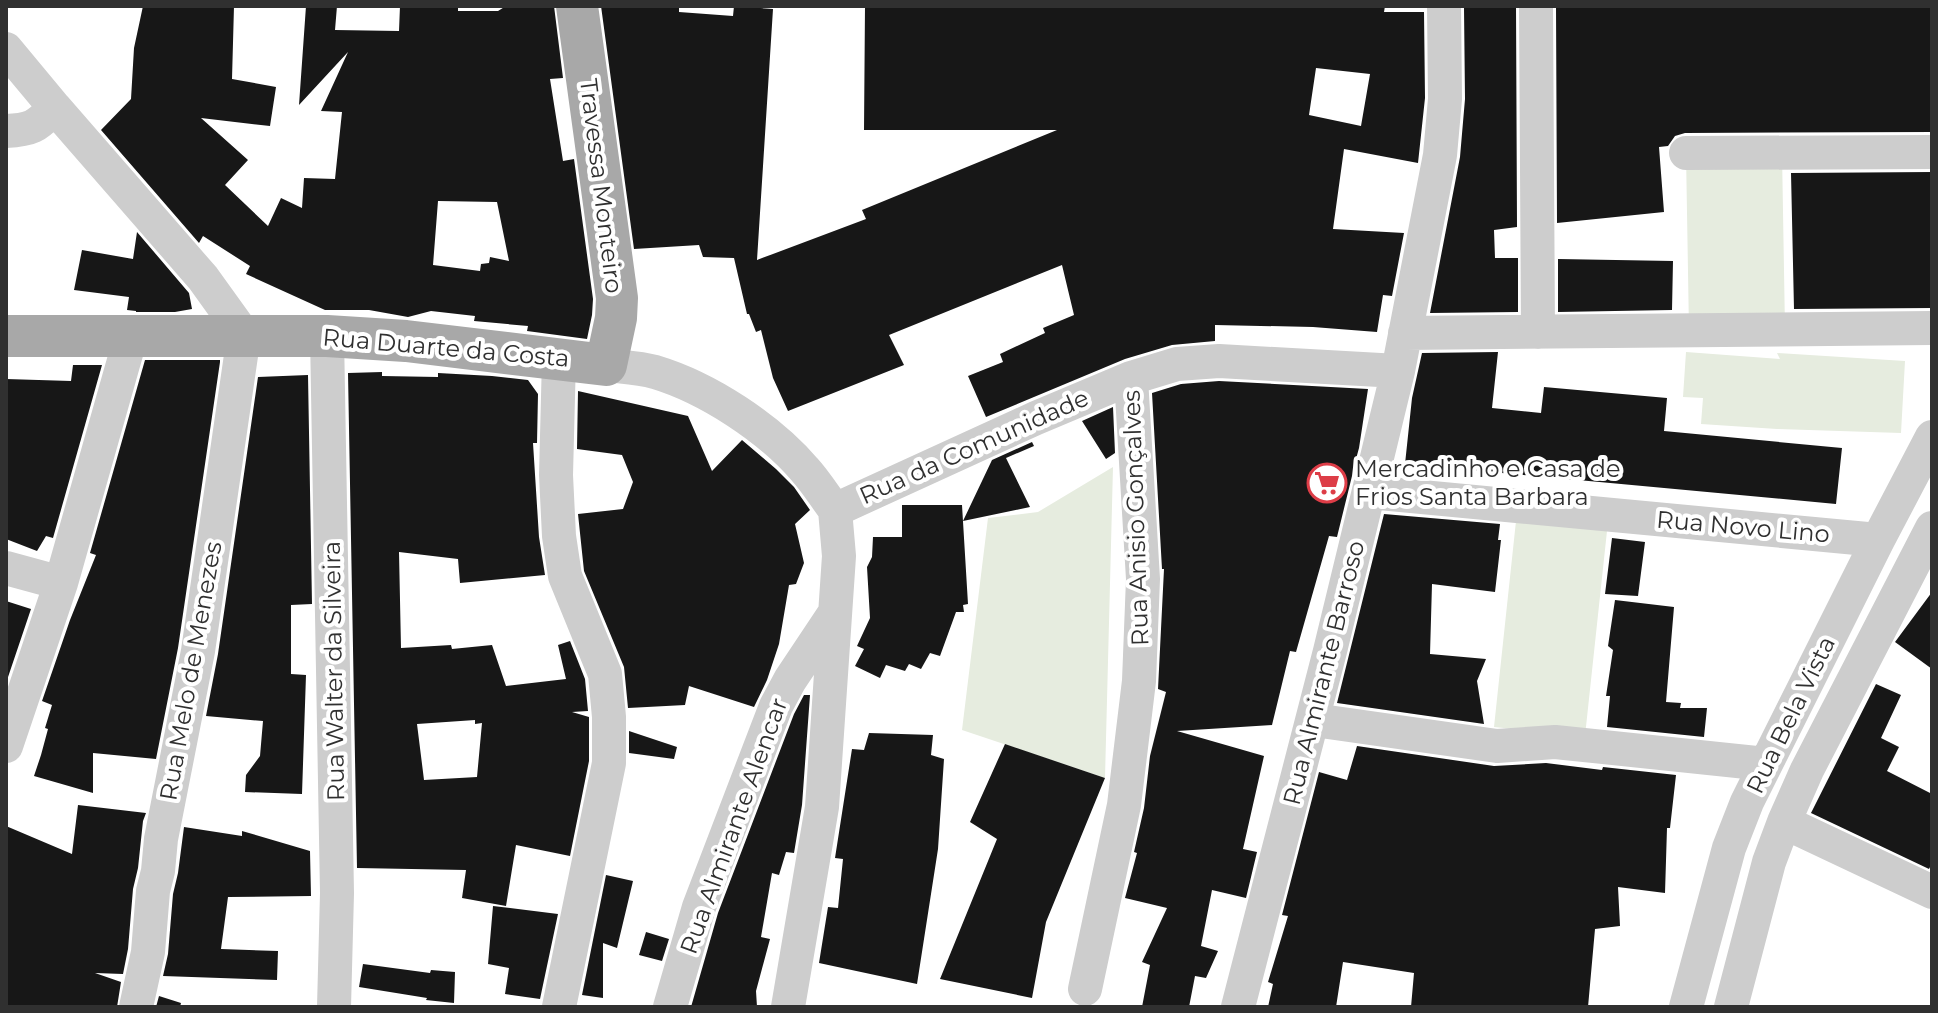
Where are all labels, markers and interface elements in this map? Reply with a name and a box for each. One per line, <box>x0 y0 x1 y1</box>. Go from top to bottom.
street label: Travessa Monteiro <box>574 77 629 295</box>
street label: Rua Duarte da Costa <box>322 322 571 373</box>
street label: Rua da Comunidade <box>855 383 1093 510</box>
street label: Rua Anisio Gonçalves <box>1117 390 1154 647</box>
place label: Mercadinho e Casa de Frios Santa Barbara <box>1355 454 1621 511</box>
supermarket icon: Mercadinho e Casa de Frios Santa Barbara <box>1306 462 1348 504</box>
street label: Rua Novo Lino <box>1655 504 1831 549</box>
street label: Rua Almirante Barroso <box>1277 538 1370 808</box>
street label: Rua Melo de Menezes <box>153 539 228 803</box>
street label: Rua Walter da Silveira <box>317 541 350 801</box>
street label: Rua Bela Vista <box>1740 631 1841 798</box>
street label: Rua Almirante Alencar <box>674 694 793 958</box>

